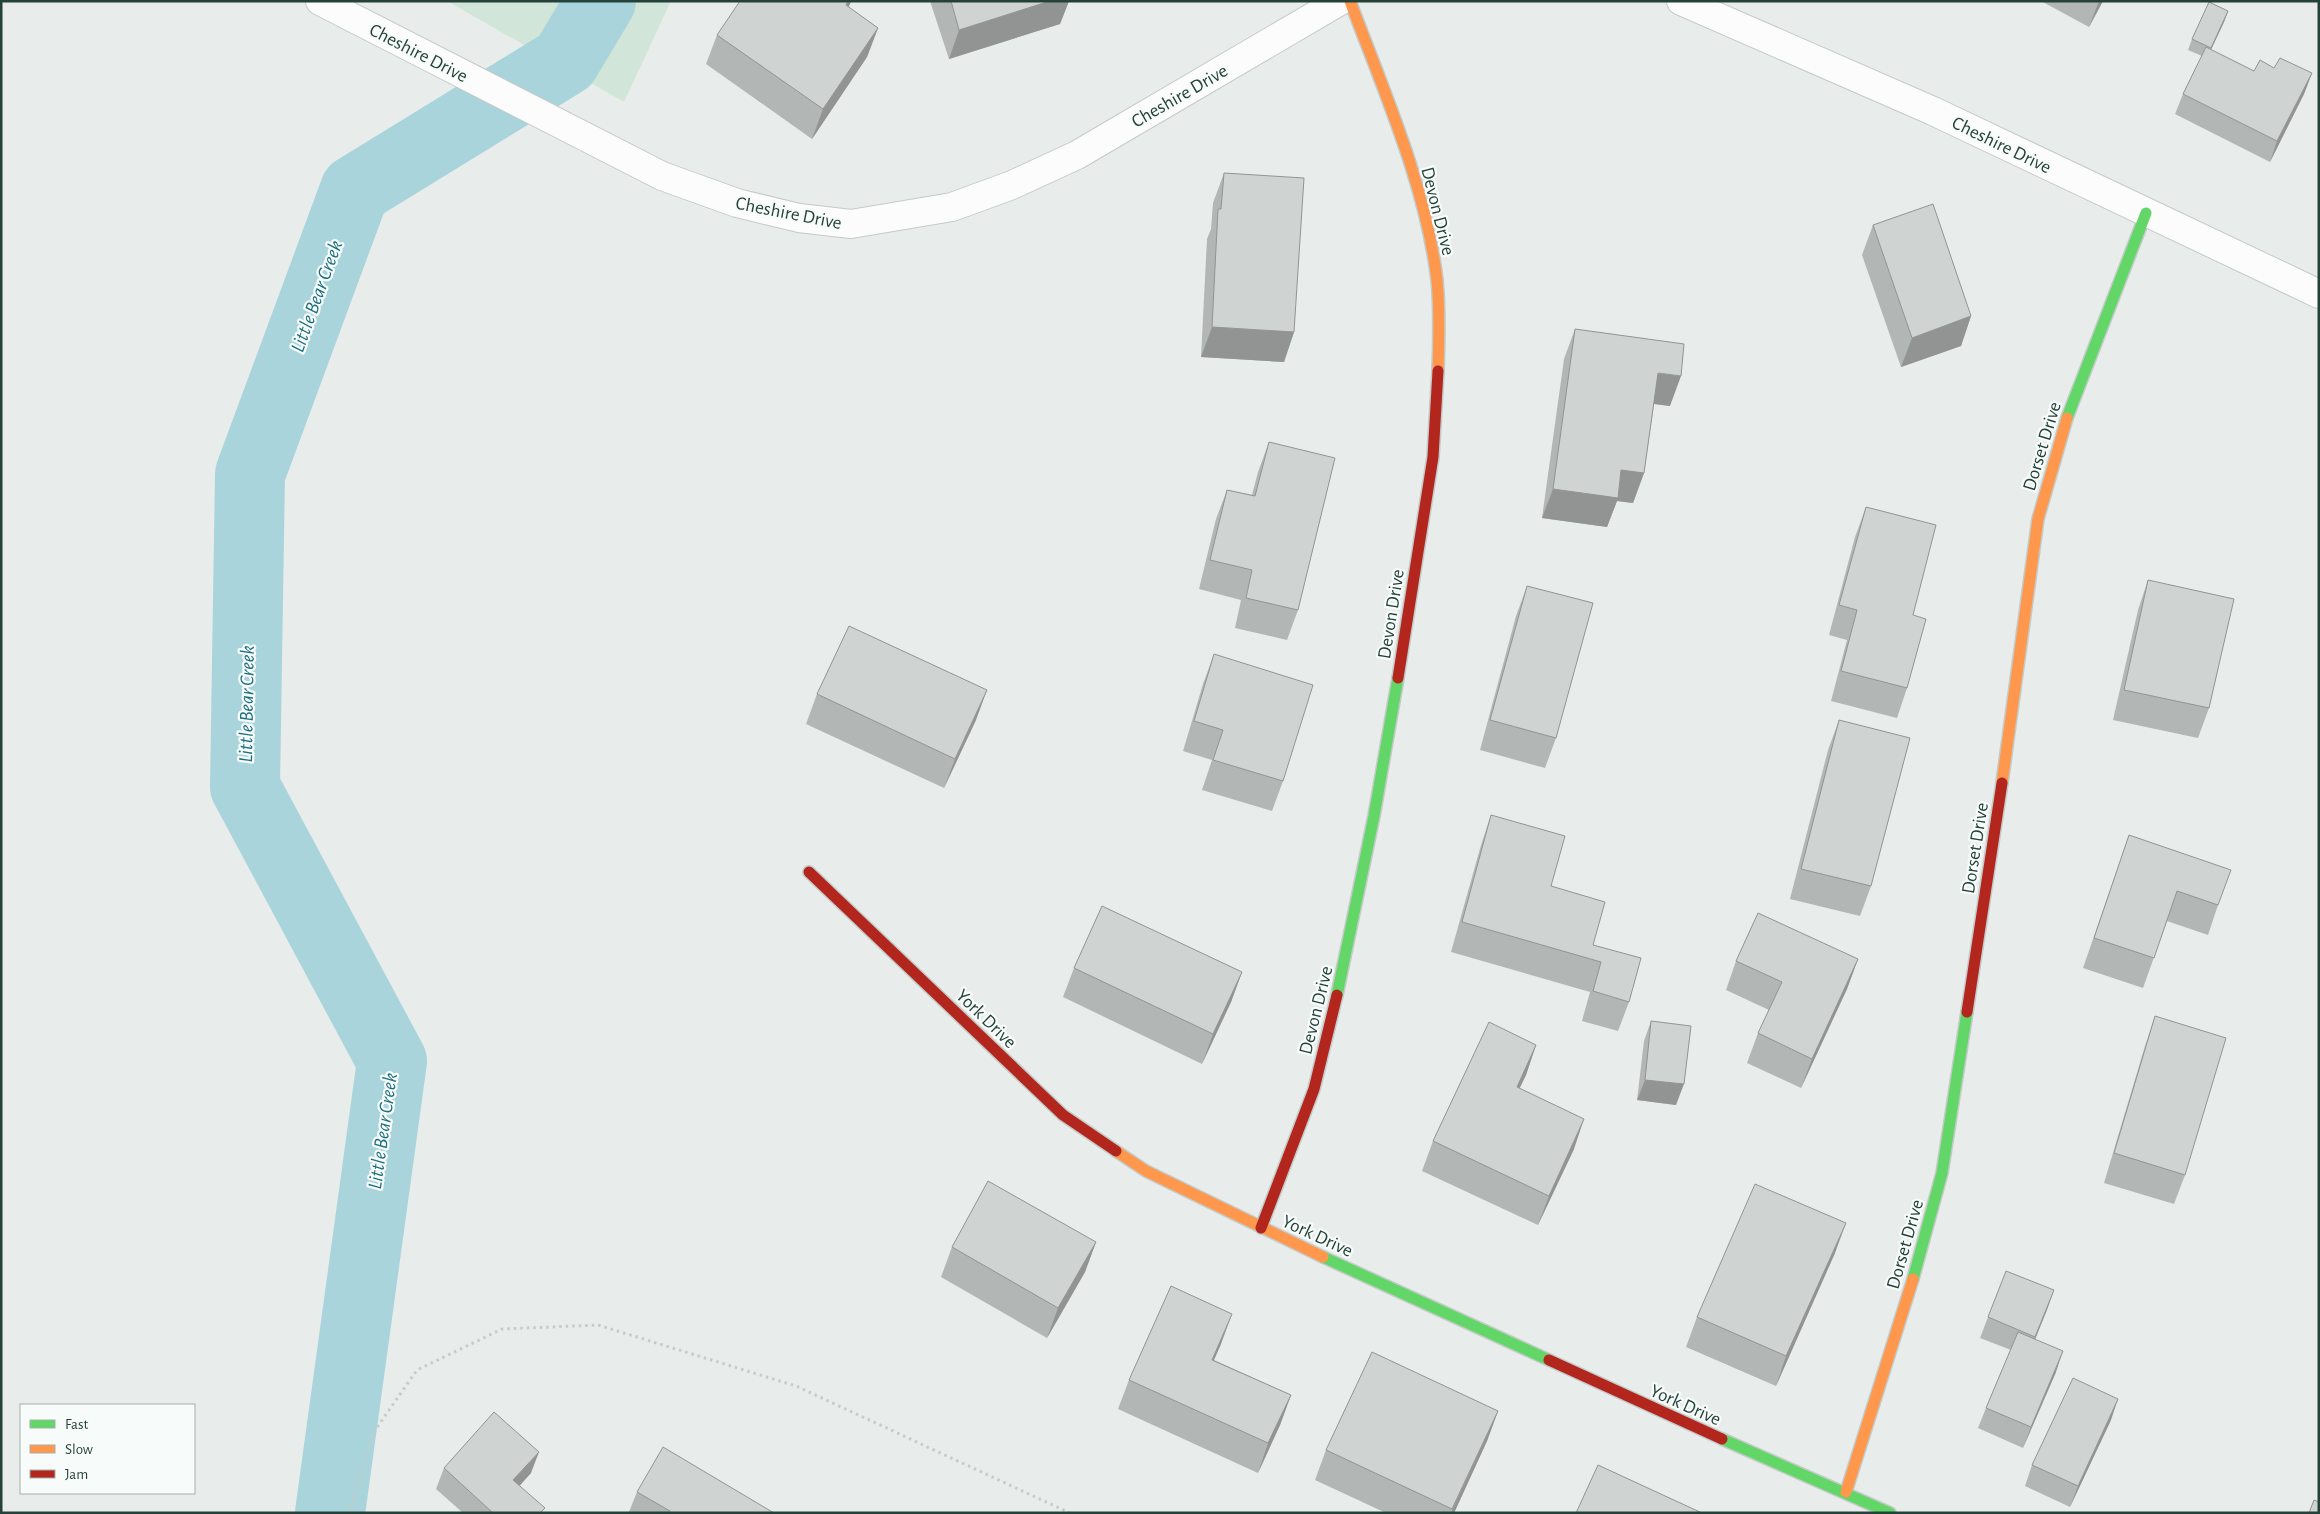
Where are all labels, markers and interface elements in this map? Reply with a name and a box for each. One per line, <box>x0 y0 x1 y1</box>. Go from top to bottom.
street label: Cheshire Drive <box>366 20 471 86</box>
street label: Cheshire Drive <box>1128 61 1231 131</box>
street label: Cheshire Drive <box>1949 113 2054 177</box>
street label: Devon Drive <box>1417 165 1458 258</box>
street label: Cheshire Drive <box>734 194 843 233</box>
water label: Little Bear Creek <box>287 238 346 355</box>
street label: Dorset Drive <box>2020 400 2065 493</box>
street label: Devon Drive <box>1375 568 1408 660</box>
water label: Little Bear Creek <box>236 645 258 763</box>
street label: Dorset Drive <box>1959 801 1992 895</box>
street label: Devon Drive <box>1296 964 1337 1057</box>
street label: York Drive <box>952 986 1020 1052</box>
water label: Little Bear Creek <box>365 1072 401 1191</box>
street label: Dorset Drive <box>1884 1198 1927 1291</box>
street label: York Drive <box>1279 1212 1356 1261</box>
street label: York Drive <box>1647 1381 1724 1429</box>
legend <box>20 1404 195 1494</box>
text: Fast <box>65 1417 89 1432</box>
text: Slow <box>65 1442 93 1457</box>
text: Jam <box>65 1467 88 1482</box>

